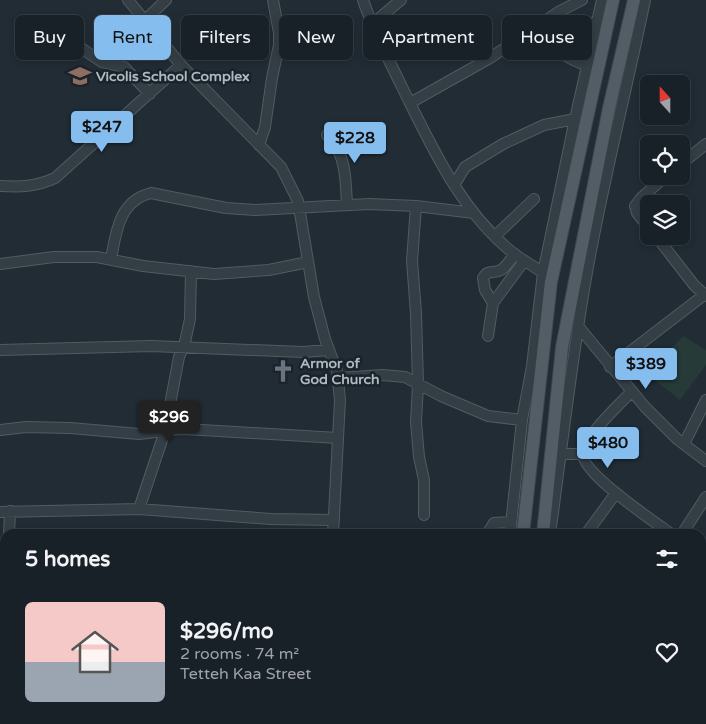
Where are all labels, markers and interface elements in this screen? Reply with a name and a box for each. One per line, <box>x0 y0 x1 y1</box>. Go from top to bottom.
chip: Buy <box>15 15 84 60</box>
chip: Rent <box>94 15 171 60</box>
chip: Filters <box>181 15 269 60</box>
chip: New <box>279 15 353 60</box>
chip: Apartment <box>363 15 492 60</box>
chip: House <box>502 15 592 60</box>
school or university icon: Vicolis School Complex <box>67 63 93 89</box>
place label: Vicolis School Complex <box>96 68 250 85</box>
north arrow <box>640 75 690 125</box>
map controls <box>640 75 690 245</box>
pin: $247 <box>72 110 132 153</box>
text: $247 <box>82 117 122 137</box>
pin: $228 <box>325 121 385 164</box>
text: $228 <box>335 128 375 148</box>
button: locate <box>640 135 690 185</box>
button: layers <box>640 195 690 245</box>
pin: $389 <box>616 348 676 390</box>
text: $389 <box>626 354 666 374</box>
place label: Armor of God Church <box>300 355 379 388</box>
church icon: Armor of God Church <box>270 358 296 384</box>
pin: $296 <box>139 400 199 443</box>
text: $296 <box>149 407 189 427</box>
pin: $480 <box>578 426 638 469</box>
text: $480 <box>588 433 628 453</box>
icon: filters <box>653 545 681 573</box>
text: 5 homes <box>25 547 110 572</box>
text: $296/mo <box>180 619 274 644</box>
icon: home <box>65 622 125 682</box>
icon: heart <box>653 638 681 666</box>
text: 2 rooms · 74 m² <box>180 644 299 664</box>
text: Tetteh Kaa Street <box>180 664 311 684</box>

